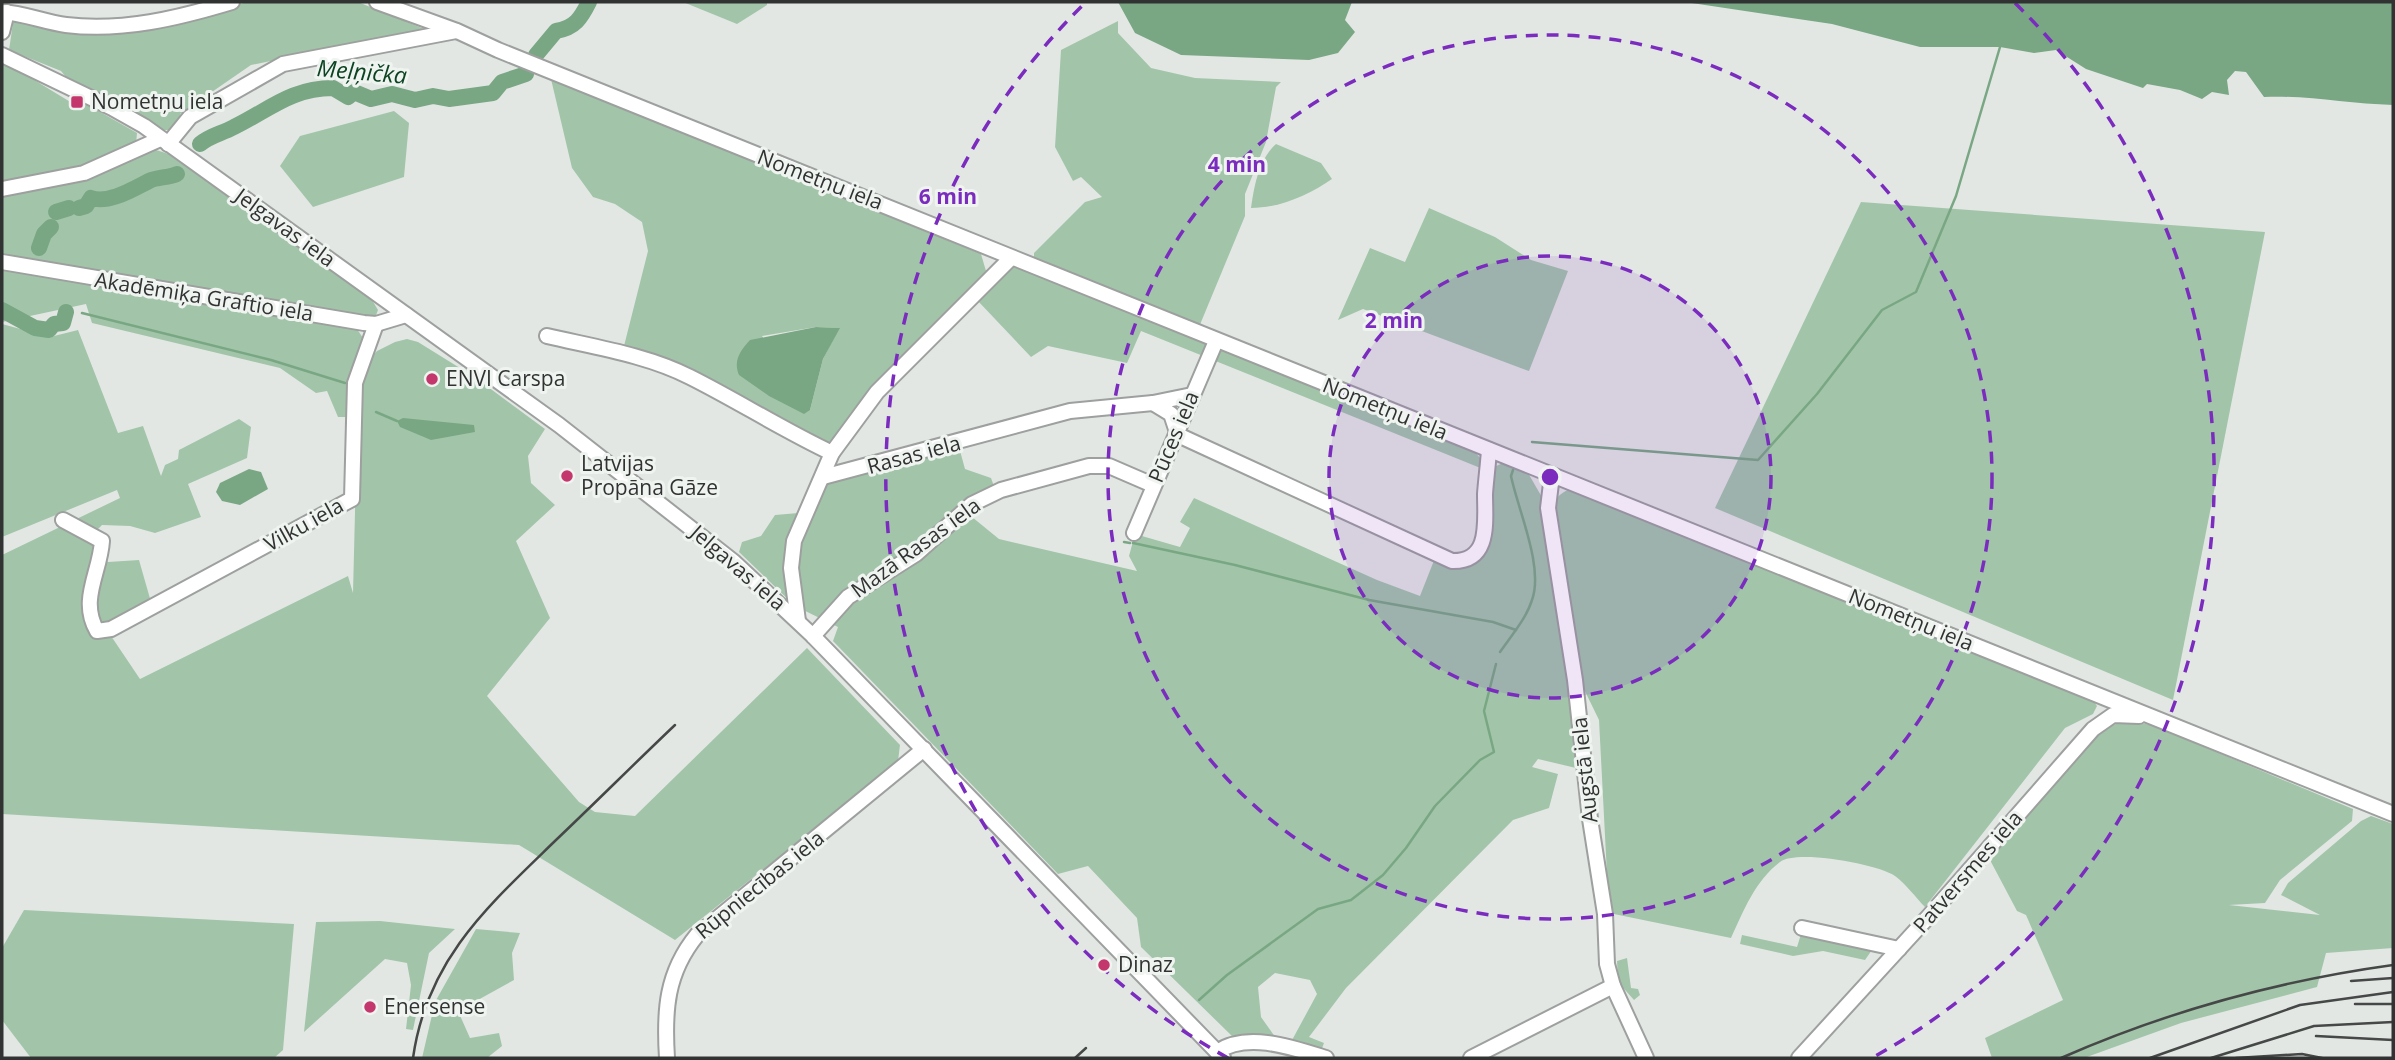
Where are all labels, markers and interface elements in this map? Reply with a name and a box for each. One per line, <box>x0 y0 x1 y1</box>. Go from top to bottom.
water label: Meļņička <box>316 51 408 91</box>
place label: Nometņu iela <box>91 87 223 115</box>
marker: Nometņu iela <box>69 94 85 110</box>
street label: Nometņu iela <box>754 142 887 216</box>
text: 4 min <box>1208 150 1266 178</box>
street label: Jelgavas iela <box>228 180 341 273</box>
text: 6 min <box>919 182 977 210</box>
street label: Akadēmiķa Graftio iela <box>93 265 316 327</box>
text: 2 min <box>1365 306 1423 334</box>
place label: ENVI Carspa <box>446 364 565 392</box>
street label: Nometņu iela <box>1319 370 1452 446</box>
marker: ENVI Carspa <box>424 371 440 387</box>
street label: Pūces iela <box>1141 387 1205 487</box>
street label: Rasas iela <box>864 428 964 480</box>
place label: Latvijas Propāna Gāze <box>581 449 718 501</box>
centre of rings <box>1538 465 1562 489</box>
marker: Latvijas Propāna Gāze <box>559 468 575 484</box>
street label: Vilku iela <box>259 491 348 557</box>
street label: Mazā Rasas iela <box>845 491 986 604</box>
street label: Jelgavas iela <box>684 517 792 616</box>
street label: Nometņu iela <box>1845 581 1978 657</box>
street label: Augstā iela <box>1565 716 1603 824</box>
street label: Patversmes iela <box>1906 804 2028 938</box>
street label: Rūpniecības iela <box>689 824 830 945</box>
place label: Dinaz <box>1118 950 1173 978</box>
marker: Dinaz <box>1096 957 1112 973</box>
place label: Enersense <box>384 992 485 1020</box>
marker: Enersense <box>362 999 378 1015</box>

